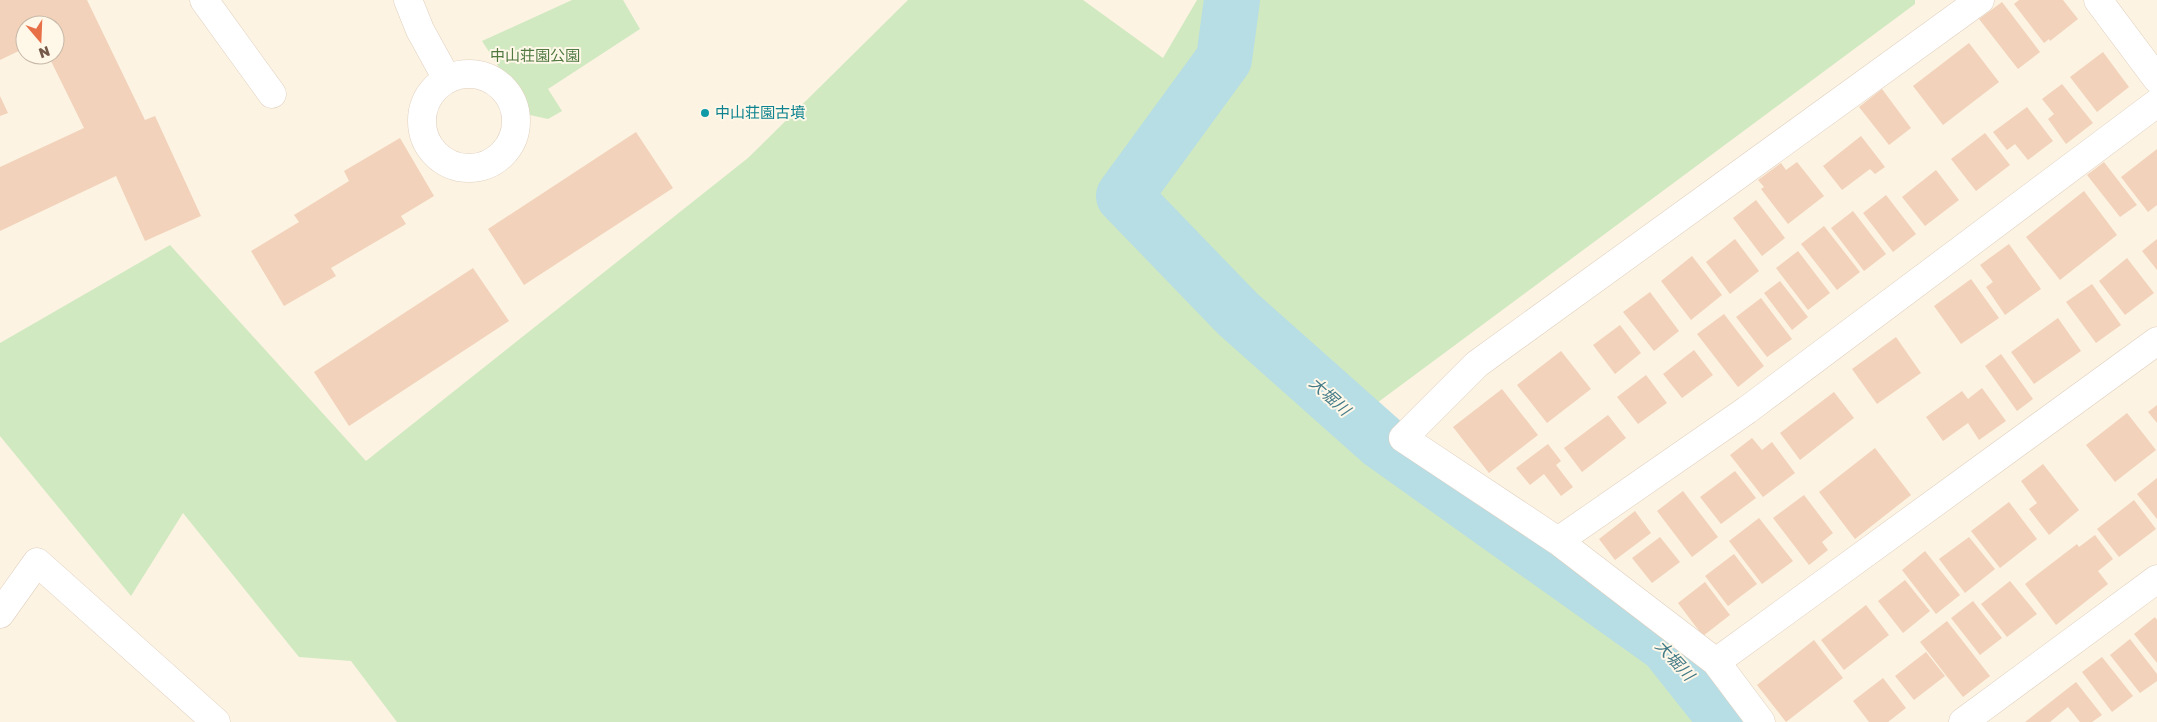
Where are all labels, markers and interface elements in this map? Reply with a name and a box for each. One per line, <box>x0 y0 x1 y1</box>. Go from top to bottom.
north arrow <box>15 15 65 65</box>
text: N <box>37 43 52 63</box>
park label: 中山荘園公園 <box>490 46 580 64</box>
place label: 中山荘園古墳 <box>715 103 805 121</box>
marker: 中山荘園古墳 <box>699 107 711 119</box>
water label: 大堀川 <box>1305 373 1356 421</box>
water label: 大堀川 <box>1651 636 1700 686</box>

